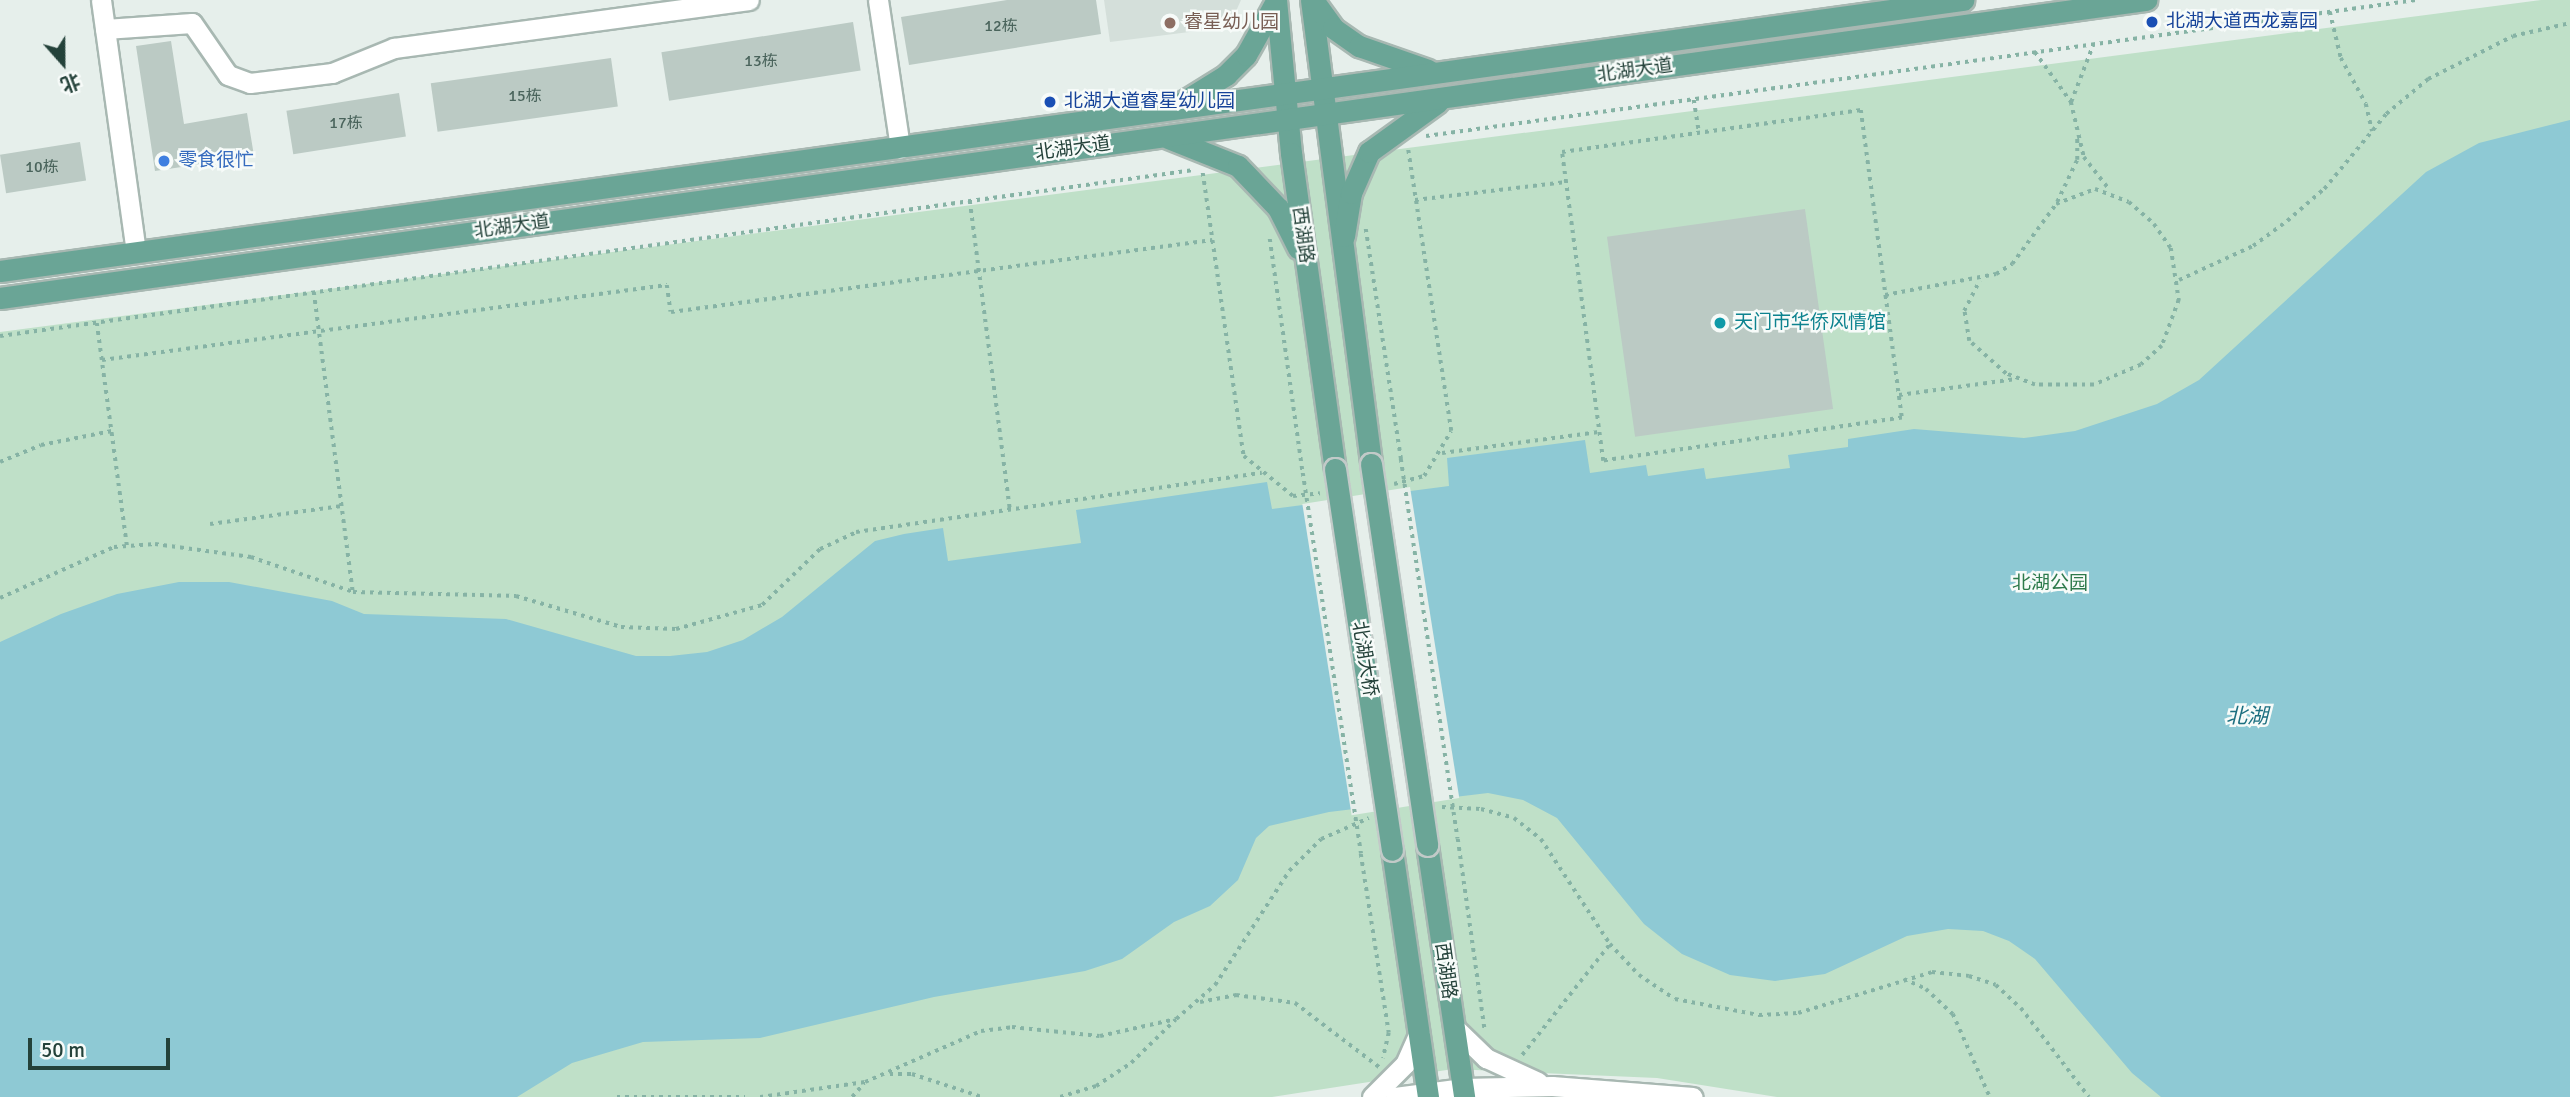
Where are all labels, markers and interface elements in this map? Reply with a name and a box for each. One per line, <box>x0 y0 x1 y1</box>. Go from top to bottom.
place label: 北湖大道西龙嘉园 <box>2166 11 2318 33</box>
place label: 睿星幼儿园 <box>1184 12 1279 34</box>
marker: 北湖大道西龙嘉园 <box>2144 14 2160 30</box>
marker: 睿星幼儿园 <box>1162 15 1178 31</box>
house number: 12栋 <box>984 16 1018 36</box>
north arrow <box>28 28 98 98</box>
house number: 13栋 <box>744 51 778 71</box>
street label: 北湖大道 <box>1596 54 1674 88</box>
text: 北 <box>57 68 84 97</box>
house number: 15栋 <box>508 86 542 106</box>
place label: 北湖大道睿星幼儿园 <box>1064 91 1235 113</box>
marker: 北湖大道睿星幼儿园 <box>1042 94 1058 110</box>
house number: 17栋 <box>329 113 363 133</box>
street label: 北湖大道 <box>1034 132 1112 166</box>
place label: 零食很忙 <box>178 150 254 172</box>
marker: 零食很忙 <box>156 153 172 169</box>
house number: 10栋 <box>25 157 59 177</box>
street label: 西湖路 <box>1287 205 1317 265</box>
street label: 北湖大道 <box>473 210 551 244</box>
place label: 天门市华侨风情馆 <box>1734 312 1886 334</box>
marker: 天门市华侨风情馆 <box>1712 315 1728 331</box>
park label: 北湖公园 <box>2012 573 2088 595</box>
street label: 北湖大桥 <box>1347 620 1381 698</box>
water label: 北湖 <box>2226 703 2268 729</box>
street label: 西湖路 <box>1430 941 1460 1001</box>
scale bar <box>32 1024 173 1068</box>
text: 50 m <box>41 1037 85 1063</box>

